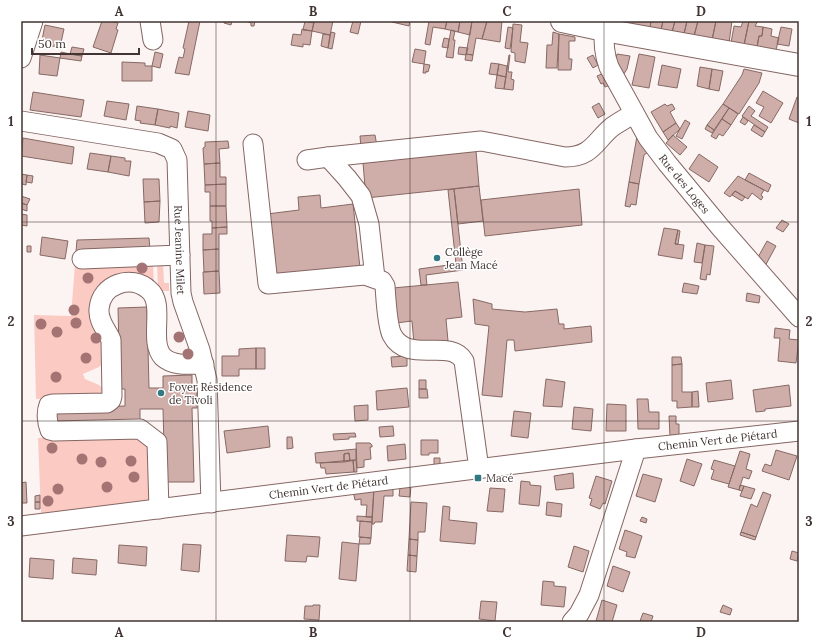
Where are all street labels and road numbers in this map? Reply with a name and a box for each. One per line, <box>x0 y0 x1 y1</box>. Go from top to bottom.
street label: Rue des Loges <box>656 151 713 216</box>
street label: Rue Jeanine Milet <box>171 205 188 296</box>
street label: Chemin Vert de Piétard <box>657 426 778 454</box>
street label: Chemin Vert de Piétard <box>268 473 389 502</box>

